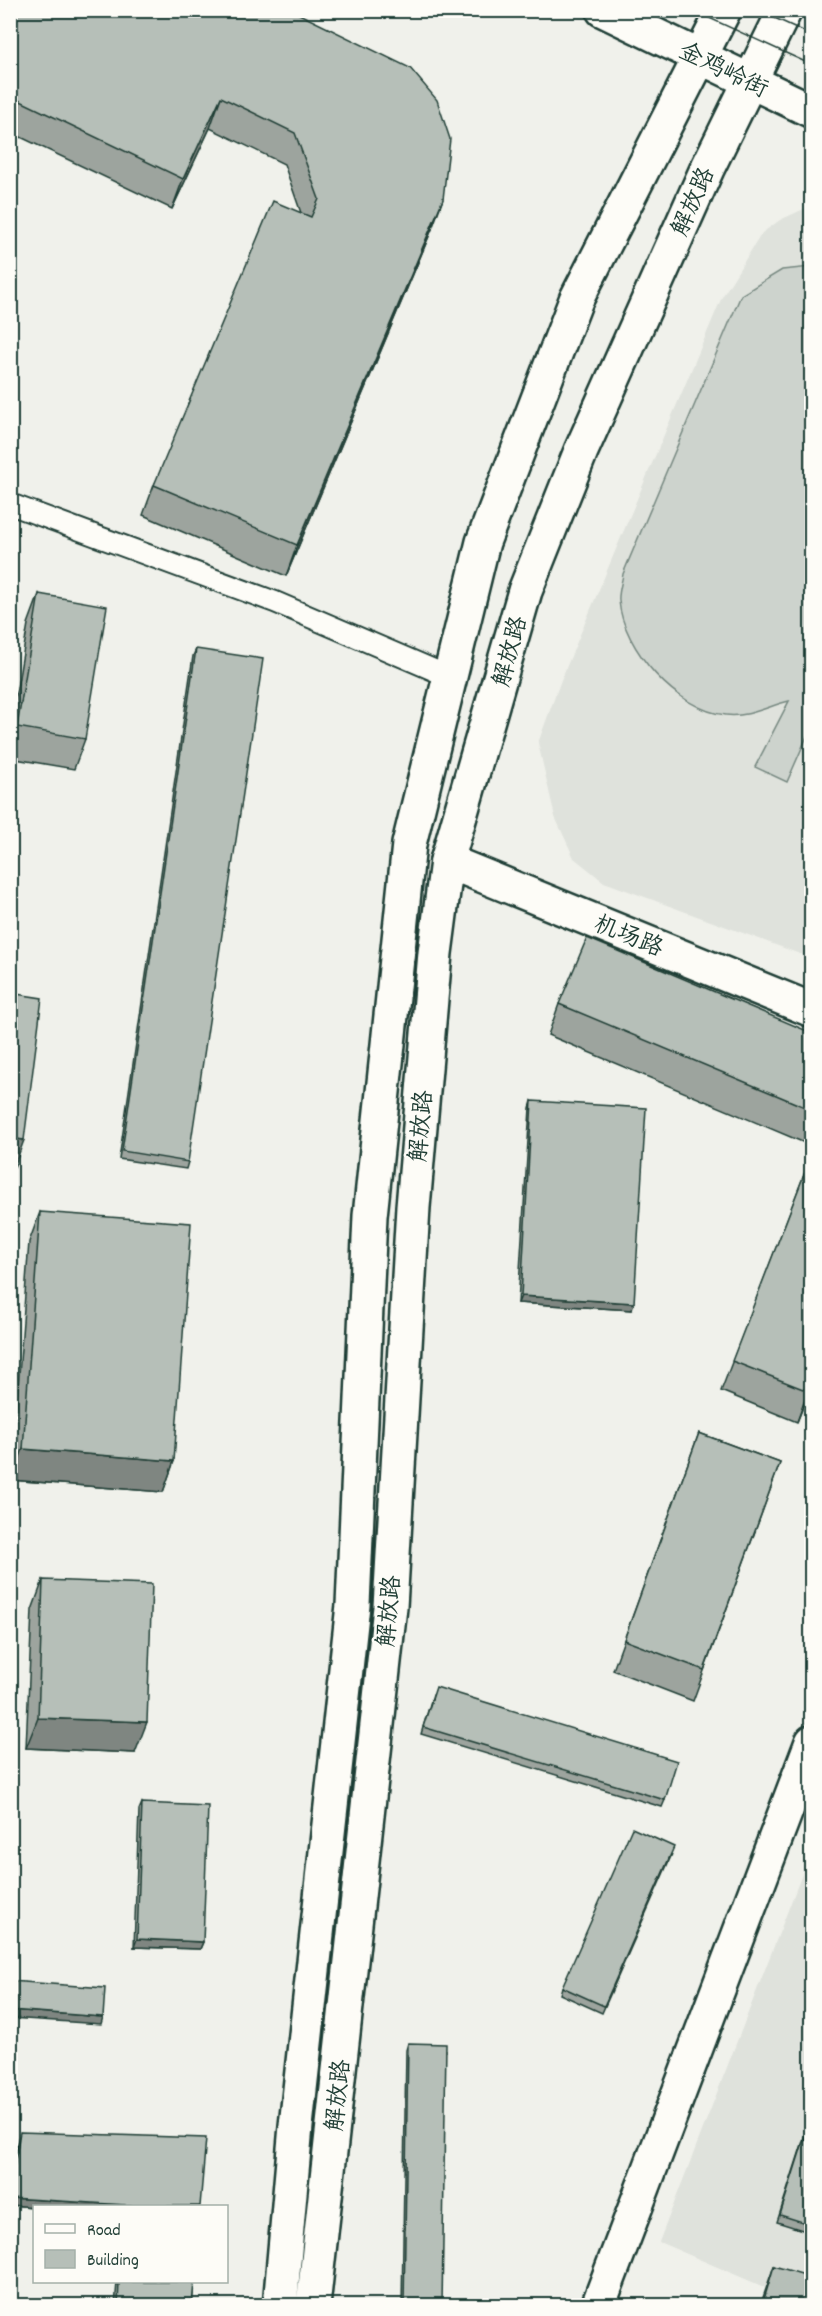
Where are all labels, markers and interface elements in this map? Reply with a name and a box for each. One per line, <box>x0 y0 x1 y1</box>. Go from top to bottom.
street label: 金鸡岭街 <box>672 35 773 108</box>
street label: 解放路 <box>665 162 725 242</box>
street label: 解放路 <box>486 613 538 691</box>
street label: 机场路 <box>588 909 668 967</box>
street label: 解放路 <box>403 1089 443 1164</box>
street label: 解放路 <box>371 1574 411 1649</box>
street label: 解放路 <box>319 2058 361 2133</box>
legend <box>33 2205 228 2283</box>
text: Road <box>87 2219 121 2244</box>
text: Building <box>87 2249 139 2274</box>

